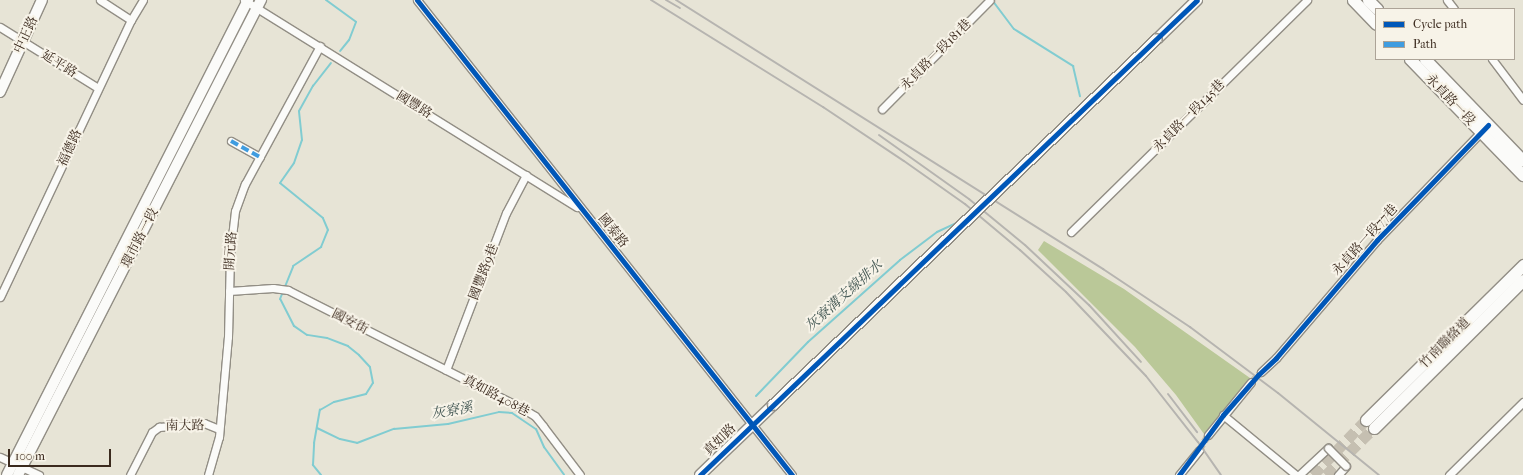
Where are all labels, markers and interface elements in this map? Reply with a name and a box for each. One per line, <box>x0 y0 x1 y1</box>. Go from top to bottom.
legend <box>1375 8 1515 60</box>
street label: 中正路 <box>11 14 41 56</box>
street label: 永貞路一段181巷 <box>897 16 975 94</box>
text: Cycle path <box>1413 17 1467 31</box>
text: Path <box>1413 37 1437 51</box>
street label: 延平路 <box>38 47 80 81</box>
street label: 永貞路一段 <box>1422 71 1478 129</box>
street label: 永貞路一段145巷 <box>1150 77 1228 155</box>
street label: 國豐路 <box>393 88 435 122</box>
street label: 福德路 <box>55 127 85 169</box>
street label: 永貞路一段77巷 <box>1329 201 1401 279</box>
street label: 環市路一段 <box>118 206 162 270</box>
street label: 國泰路 <box>595 211 631 251</box>
street label: 開元路 <box>222 231 240 271</box>
street label: 國豐路9巷 <box>466 242 502 302</box>
water label: 灰寮溝支線排水 <box>802 257 886 335</box>
street label: 國安街 <box>329 306 371 338</box>
street label: 竹南聯絡道 <box>1417 315 1473 371</box>
street label: 真如路408巷 <box>460 372 532 420</box>
water label: 灰寮溪 <box>430 399 474 423</box>
street label: 南大路 <box>165 418 205 434</box>
street label: 真如路 <box>701 421 739 459</box>
scale bar <box>10 441 113 467</box>
text: 100 m <box>15 449 45 463</box>

